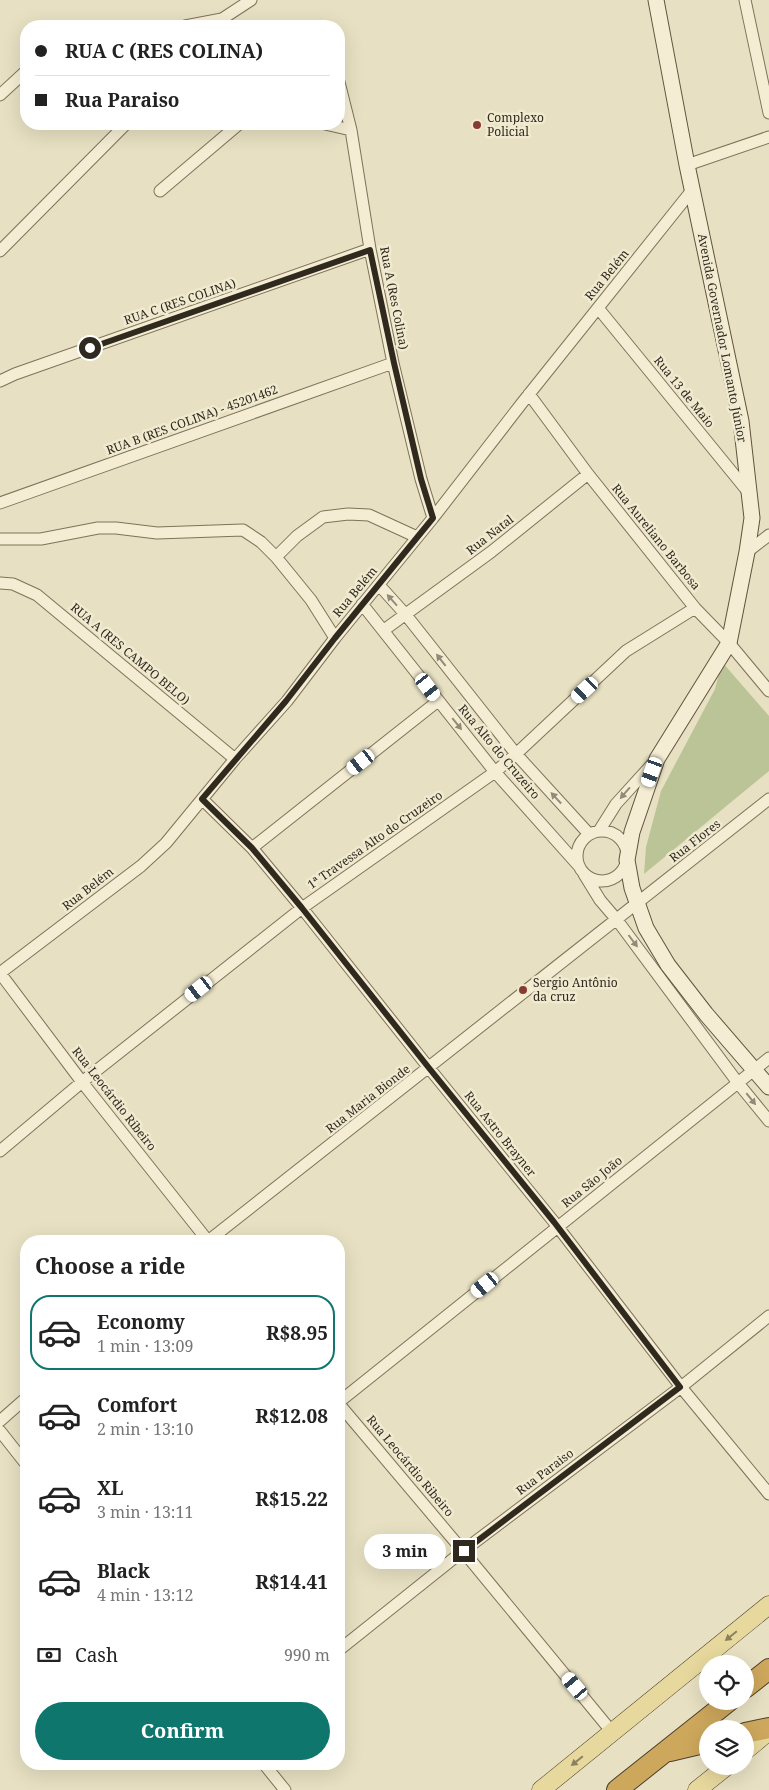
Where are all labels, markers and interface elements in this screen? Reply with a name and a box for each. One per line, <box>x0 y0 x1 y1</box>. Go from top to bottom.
text: RUA C (RES COLINA) <box>65 38 263 64</box>
text: Rua Paraiso <box>65 87 180 113</box>
place label: Complexo Policial <box>487 109 544 140</box>
marker: Complexo Policial <box>471 119 483 131</box>
street label: Avenida Governador Lomanto Júnior <box>694 232 751 444</box>
street label: Rua A (Res Colina) <box>376 245 413 351</box>
street label: Rua Belém <box>581 246 632 304</box>
street label: RUA C (RES COLINA) <box>122 274 238 329</box>
route start <box>79 337 101 359</box>
street label: Rua 13 de Maio <box>650 352 719 431</box>
street label: RUA B (RES COLINA) - 45201462 <box>104 381 280 459</box>
street label: Rua Aureliano Barbosa <box>608 480 705 594</box>
street label: Rua Natal <box>462 511 517 559</box>
street label: Rua Belém <box>328 563 381 621</box>
one-way arrow <box>386 594 398 606</box>
street label: RUA A (RES CAMPO BELO) <box>67 599 193 709</box>
one-way arrow <box>436 654 447 667</box>
car <box>412 671 443 703</box>
car <box>568 674 601 706</box>
street label: Rua Alto do Cruzeiro <box>455 701 544 803</box>
one-way arrow <box>451 718 462 731</box>
car <box>344 747 377 777</box>
car <box>639 755 664 789</box>
street label: 1ª Travessa Alto do Cruzeiro <box>304 786 446 893</box>
one-way arrow <box>620 786 631 799</box>
one-way arrow <box>550 793 562 805</box>
street label: Rua Flores <box>666 815 724 866</box>
street label: Rua Belém <box>58 863 117 914</box>
one-way arrow <box>628 934 638 948</box>
car <box>182 974 215 1004</box>
place label: Sergio Antônio da cruz <box>533 974 618 1005</box>
marker: Sergio Antônio da cruz <box>517 984 529 996</box>
street label: Rua Leocárdio Ribeiro <box>68 1043 160 1154</box>
street label: Rua Maria Bionde <box>322 1060 413 1137</box>
street label: Rua Astro Brayner <box>461 1087 540 1180</box>
one-way arrow <box>746 1092 757 1105</box>
street label: Rua São João <box>558 1152 626 1211</box>
text: Choose a ride <box>35 1250 185 1280</box>
car <box>468 1270 501 1300</box>
text: Economy <box>97 1309 185 1335</box>
icon: car <box>37 1310 82 1355</box>
text: R$8.95 <box>266 1320 328 1346</box>
text: 1 min · 13:09 <box>97 1335 193 1357</box>
text: Comfort <box>97 1392 177 1418</box>
icon: car <box>37 1393 82 1438</box>
text: R$12.08 <box>255 1403 328 1429</box>
street label: Rua Leocárdio Ribeiro <box>363 1411 458 1520</box>
text: 2 min · 13:10 <box>97 1418 193 1440</box>
street label: Rua Paraiso <box>513 1444 577 1499</box>
text: XL <box>97 1475 123 1501</box>
icon: car <box>37 1476 82 1521</box>
text: R$15.22 <box>255 1486 328 1512</box>
text: 3 min · 13:11 <box>97 1501 193 1523</box>
callout: 3 min <box>364 1534 446 1568</box>
text: 3 min <box>382 1540 428 1562</box>
route end <box>453 1540 475 1562</box>
text: Black <box>97 1558 150 1584</box>
icon: car <box>37 1559 82 1604</box>
text: R$14.41 <box>255 1569 328 1595</box>
text: 4 min · 13:12 <box>97 1584 193 1606</box>
one-way arrow <box>725 1631 738 1642</box>
icon: cash <box>35 1641 63 1669</box>
text: Cash <box>75 1642 118 1668</box>
text: 990 m <box>284 1644 330 1666</box>
map controls <box>699 1655 754 1775</box>
button: locate <box>699 1655 754 1710</box>
car <box>559 1670 590 1702</box>
button: Confirm <box>35 1702 330 1760</box>
button: layers <box>699 1720 754 1775</box>
one-way arrow <box>570 1755 583 1766</box>

